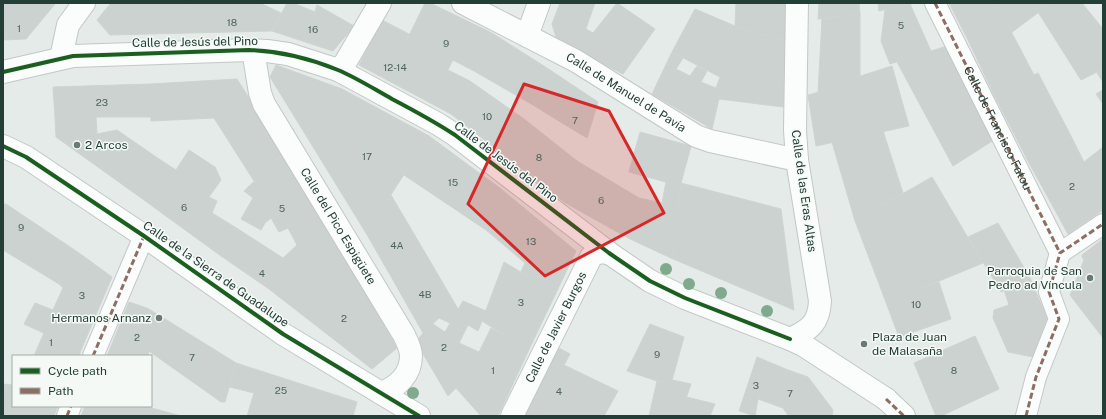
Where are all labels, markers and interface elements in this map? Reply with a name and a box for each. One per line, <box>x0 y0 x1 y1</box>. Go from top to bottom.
house number: 18 <box>227 16 237 28</box>
house number: 5 <box>898 19 904 31</box>
house number: 1 <box>17 22 21 34</box>
house number: 16 <box>308 23 318 35</box>
street label: Calle de Jesús del Pino <box>132 34 258 50</box>
house number: 9 <box>443 37 449 49</box>
street label: Calle de Manuel de Pavía <box>564 50 689 135</box>
house number: 12-14 <box>383 61 407 73</box>
street label: Calle de Francisco Fatou <box>961 64 1034 192</box>
house number: 23 <box>96 96 108 108</box>
house number: 10 <box>482 110 492 122</box>
house number: 7 <box>572 114 578 126</box>
street label: Calle de Jesús del Pino <box>451 118 561 206</box>
street label: Calle de las Eras Altas <box>788 129 820 253</box>
place label: 2 Arcos <box>85 138 127 152</box>
marker: 2 Arcos <box>72 140 82 150</box>
house number: 17 <box>362 150 372 162</box>
house number: 8 <box>536 151 542 163</box>
street label: Calle del Pico Espigüete <box>297 165 379 287</box>
house number: 15 <box>448 176 458 188</box>
house number: 2 <box>1069 180 1075 192</box>
house number: 6 <box>598 194 604 206</box>
house number: 6 <box>181 201 187 213</box>
house number: 5 <box>279 202 285 214</box>
street label: Calle de la Sierra de Guadalupe <box>140 218 292 330</box>
house number: 9 <box>18 221 24 233</box>
house number: 13 <box>526 235 536 247</box>
house number: 4A <box>390 239 404 251</box>
place label: Parroquia de San Pedro ad Víncula <box>987 264 1082 292</box>
house number: 4 <box>259 267 265 279</box>
street label: Calle de Javier Burgos <box>523 269 590 385</box>
marker: Parroquia de San Pedro ad Víncula <box>1085 273 1095 283</box>
house number: 4B <box>419 288 432 300</box>
house number: 3 <box>79 289 85 301</box>
house number: 3 <box>518 296 524 308</box>
house number: 10 <box>911 298 921 310</box>
place label: Hermanos Arnanz <box>51 311 151 325</box>
house number: 2 <box>341 312 347 324</box>
marker: Hermanos Arnanz <box>154 313 164 323</box>
place label: Plaza de Juan de Malasaña <box>872 330 947 358</box>
house number: 2 <box>134 331 140 343</box>
house number: 1 <box>49 336 53 348</box>
marker: Plaza de Juan de Malasaña <box>859 339 869 349</box>
house number: 2 <box>441 341 447 353</box>
house number: 9 <box>654 348 660 360</box>
house number: 7 <box>189 351 195 363</box>
legend <box>12 355 152 407</box>
text: Cycle path <box>48 364 107 378</box>
house number: 1 <box>491 364 495 376</box>
house number: 8 <box>951 364 957 376</box>
house number: 3 <box>753 379 759 391</box>
text: Path <box>48 384 74 398</box>
house number: 25 <box>275 384 287 396</box>
house number: 4 <box>556 385 562 397</box>
house number: 7 <box>787 387 793 399</box>

